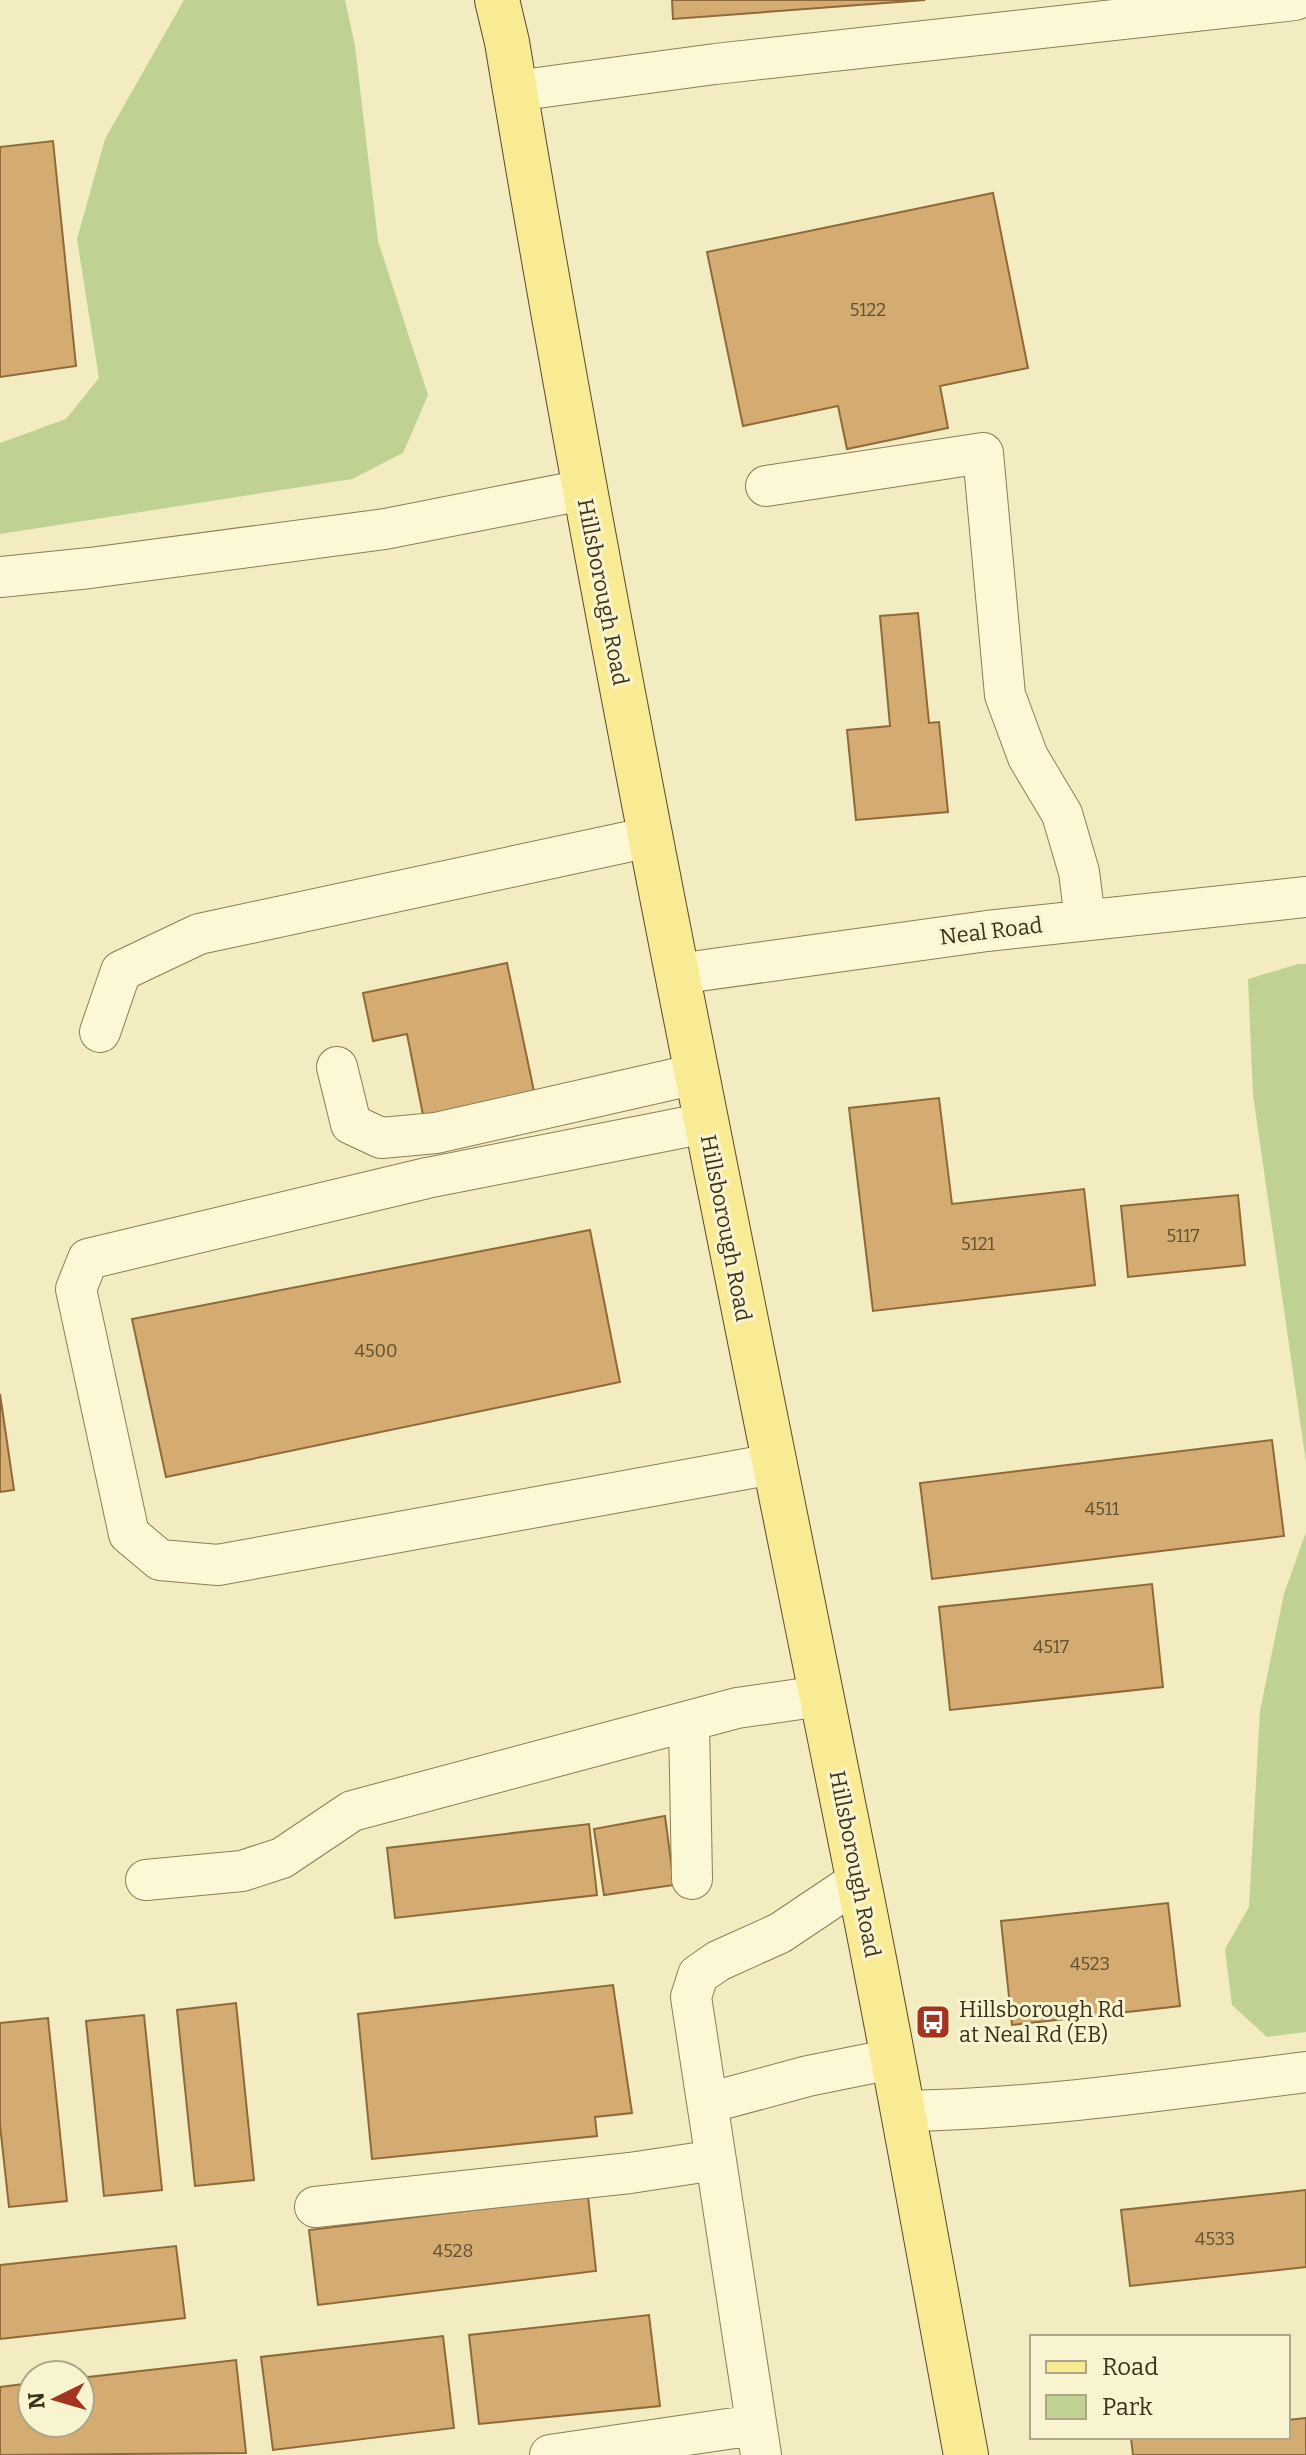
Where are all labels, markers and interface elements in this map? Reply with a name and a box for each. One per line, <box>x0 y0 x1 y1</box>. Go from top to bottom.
house number: 5122 <box>850 299 886 321</box>
street label: Hillsborough Road <box>572 496 634 688</box>
street label: Neal Road <box>938 911 1044 951</box>
street label: Hillsborough Road <box>695 1132 757 1324</box>
house number: 5117 <box>1167 1225 1199 1247</box>
house number: 5121 <box>961 1233 996 1255</box>
house number: 4500 <box>354 1340 398 1362</box>
house number: 4511 <box>1085 1498 1120 1520</box>
house number: 4517 <box>1033 1636 1069 1658</box>
street label: Hillsborough Road <box>824 1768 886 1960</box>
house number: 4523 <box>1070 1953 1110 1975</box>
place label: Hillsborough Rd at Neal Rd (EB) <box>959 1996 1124 2048</box>
bus stop icon: Hillsborough Rd at Neal Rd (EB) <box>914 2003 952 2041</box>
house number: 4533 <box>1195 2228 1235 2250</box>
house number: 4528 <box>433 2240 473 2262</box>
legend <box>1030 2335 1290 2439</box>
text: Road <box>1102 2353 1158 2381</box>
north arrow <box>16 2359 96 2439</box>
text: N <box>22 2391 51 2410</box>
text: Park <box>1102 2393 1153 2421</box>

